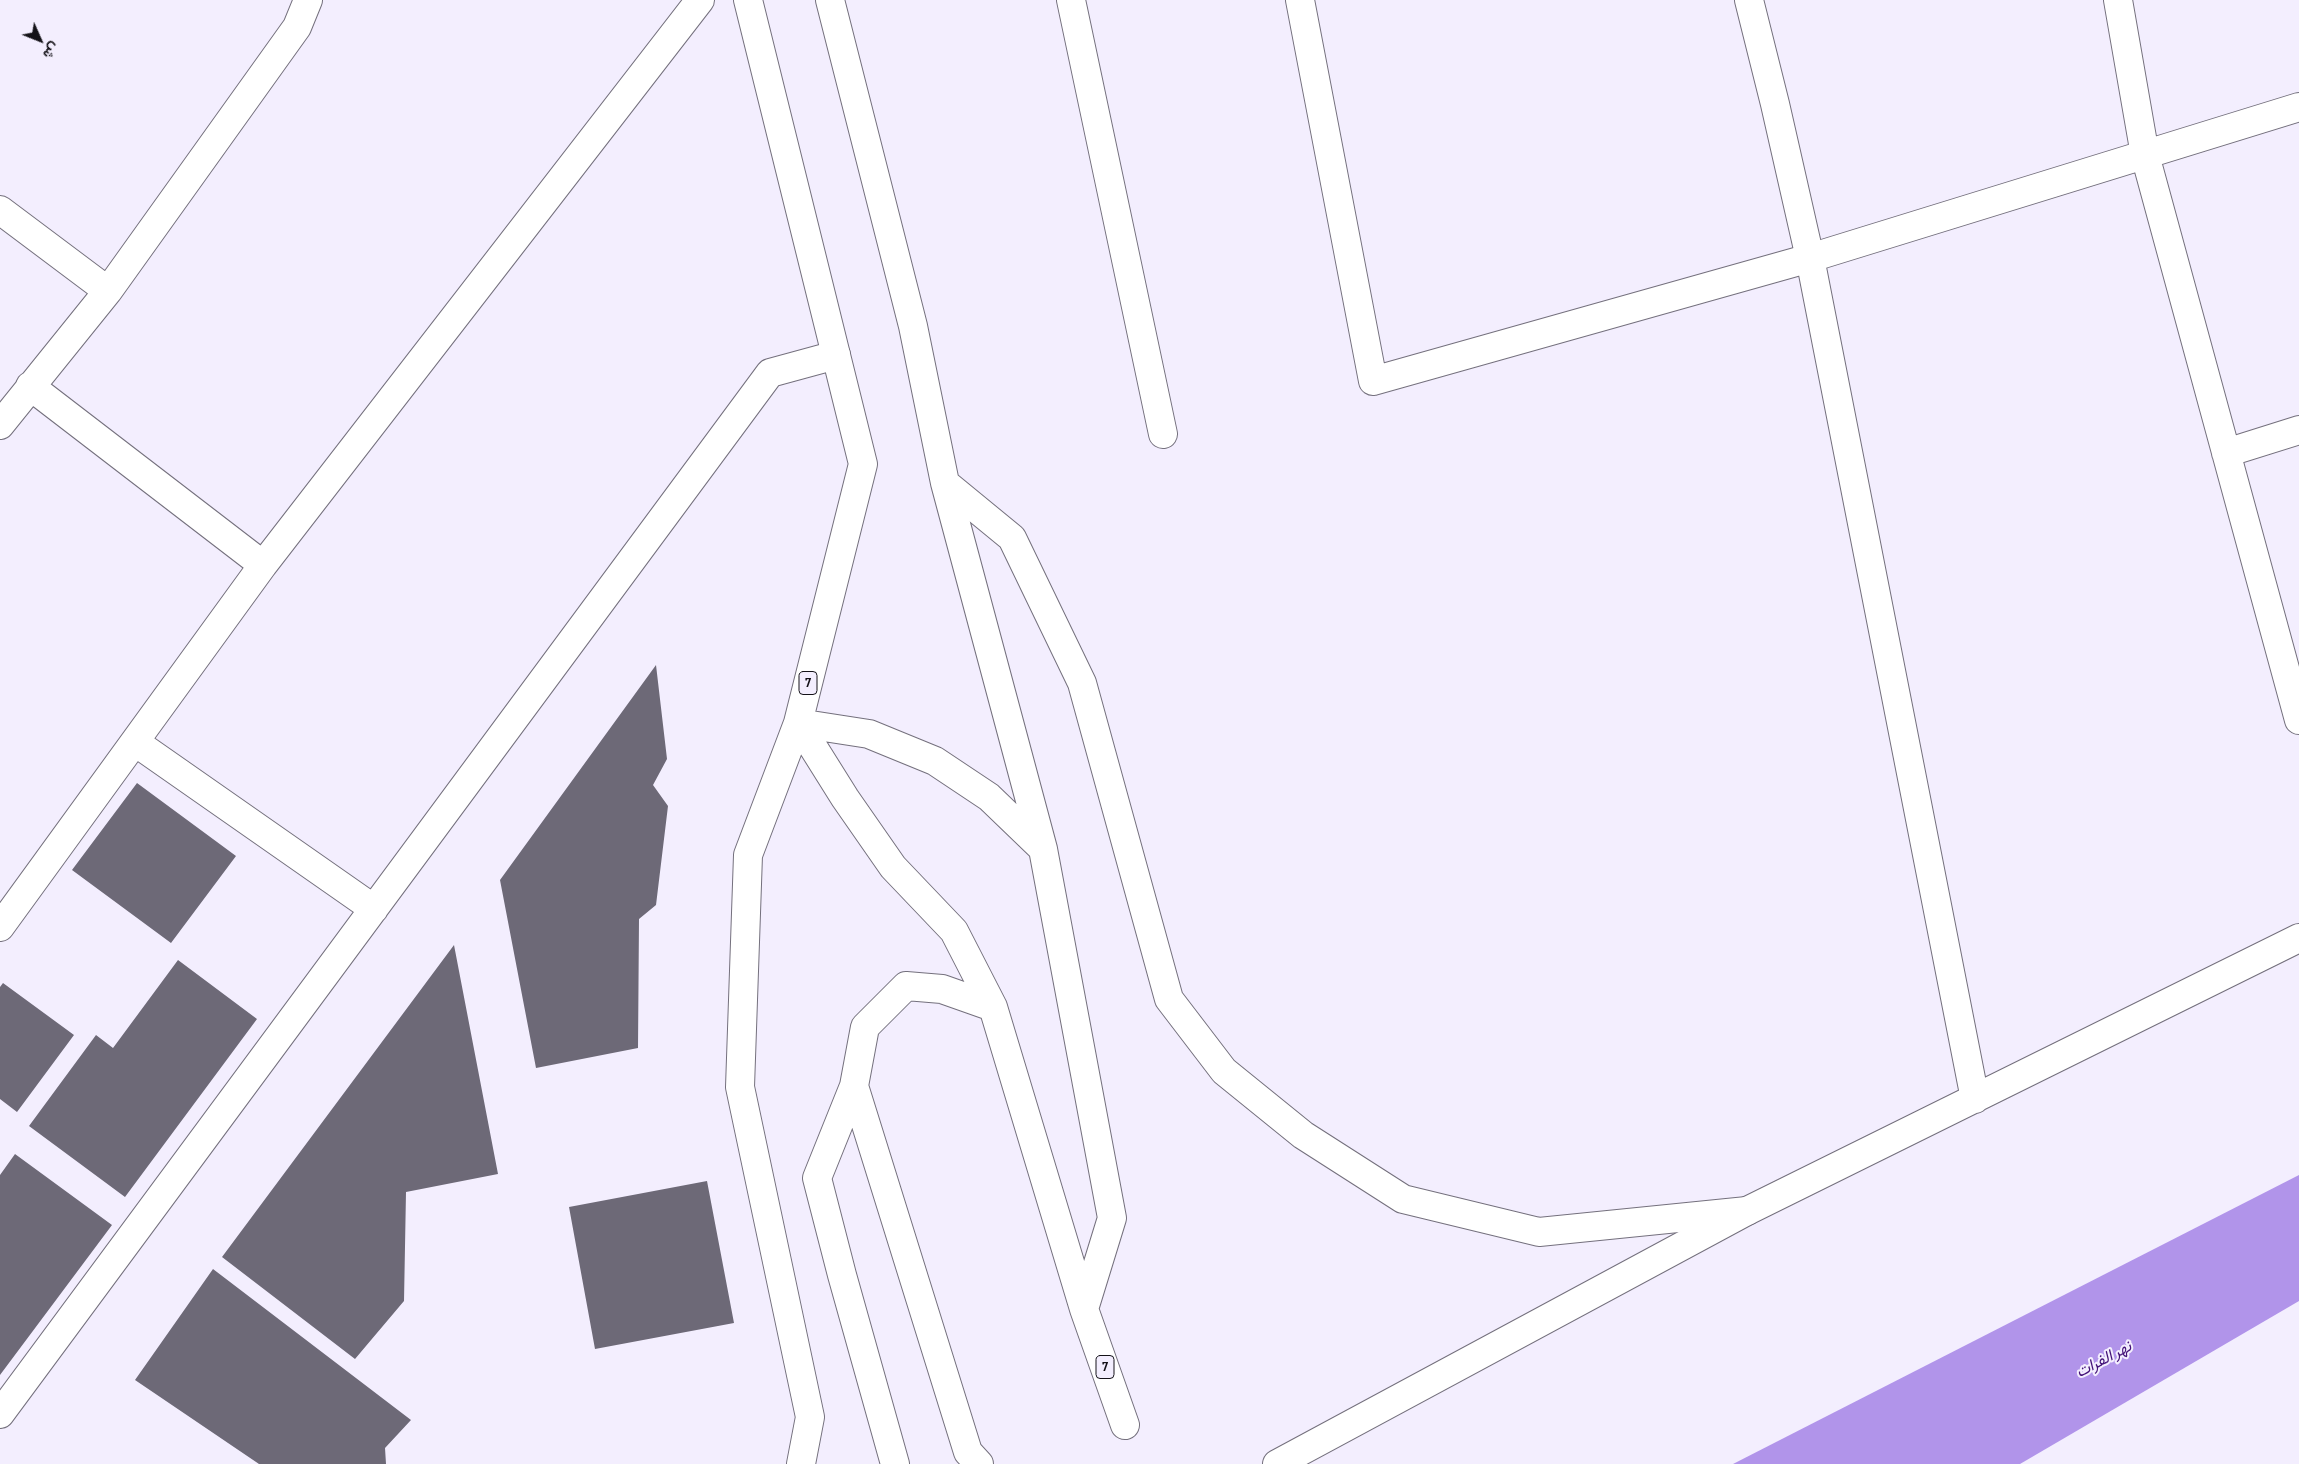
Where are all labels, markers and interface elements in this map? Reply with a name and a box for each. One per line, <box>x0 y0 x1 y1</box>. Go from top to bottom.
north arrow <box>15 15 65 65</box>
text: ش <box>39 39 63 63</box>
road number: 7 <box>799 671 817 694</box>
water label: نهر الفرات <box>2073 1337 2135 1383</box>
road number: 7 <box>1096 1355 1114 1378</box>

